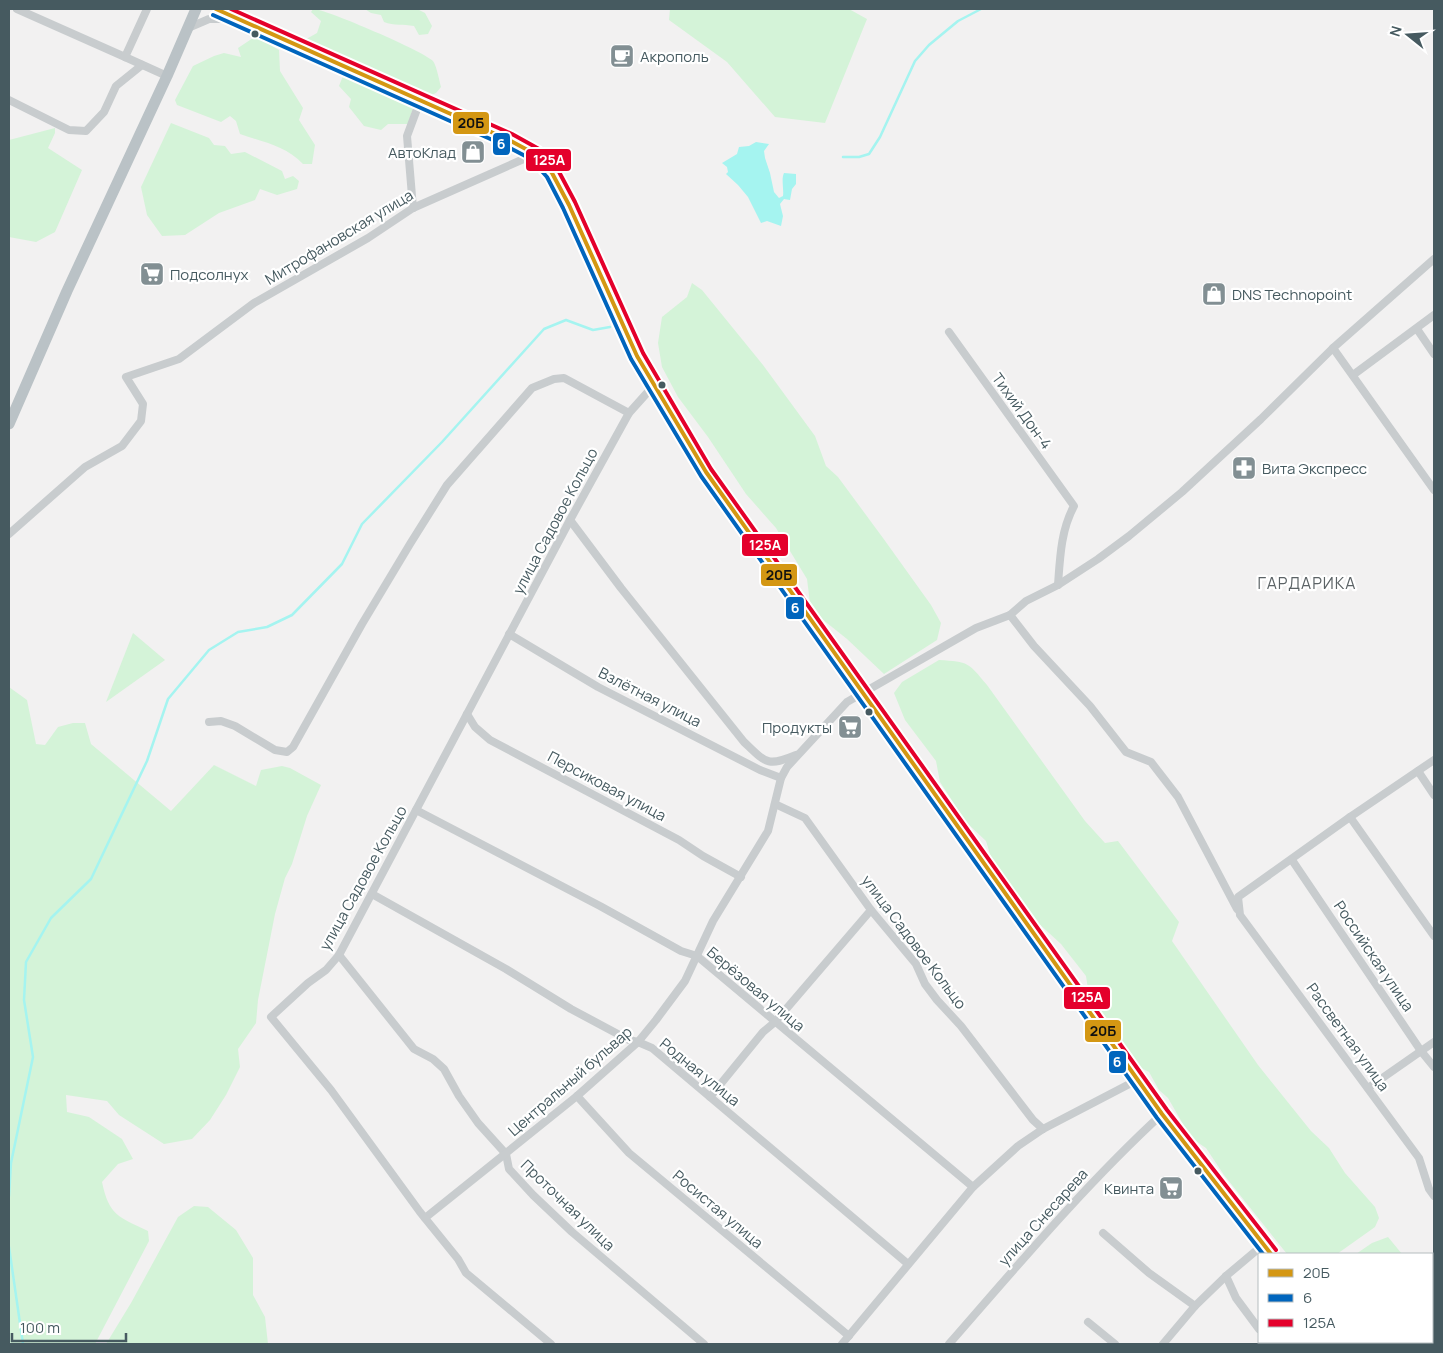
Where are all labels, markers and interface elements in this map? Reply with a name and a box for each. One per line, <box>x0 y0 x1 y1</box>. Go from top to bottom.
north arrow <box>1383 10 1433 60</box>
text: N <box>1385 23 1406 39</box>
unlabelled marker <box>250 29 260 39</box>
cafe icon: Акрополь <box>609 43 635 69</box>
place label: Акрополь <box>640 46 709 67</box>
line badge: 20Б <box>452 111 490 135</box>
text: 20Б <box>458 113 484 132</box>
line badge: 6 <box>492 132 511 156</box>
text: 6 <box>497 134 505 153</box>
shop icon: АвтоКлад <box>460 139 486 165</box>
place label: АвтоКлад <box>388 142 456 163</box>
line badge: 125А <box>525 148 572 172</box>
text: 125А <box>533 150 566 169</box>
street label: Митрофановская улица <box>261 184 417 290</box>
supermarket icon: Подсолнух <box>139 261 165 287</box>
place label: Подсолнух <box>170 264 249 285</box>
shop icon: DNS Technopoint <box>1201 281 1227 307</box>
place label: DNS Technopoint <box>1232 284 1352 305</box>
street label: Тихий Дон-4 <box>987 369 1057 454</box>
unlabelled marker <box>657 380 667 390</box>
street label: улица Садовое Кольцо <box>508 444 603 598</box>
pharmacy icon: Вита Экспресс <box>1231 455 1257 481</box>
place label: Вита Экспресс <box>1262 458 1367 479</box>
line badge: 125А <box>741 533 789 557</box>
text: 125А <box>749 535 782 554</box>
line badge: 20Б <box>760 563 798 587</box>
text: 20Б <box>766 565 792 584</box>
district label: ГАРДАРИКА <box>1258 572 1356 594</box>
line badge: 6 <box>785 596 805 620</box>
text: 6 <box>791 598 799 617</box>
street label: Взлётная улица <box>595 662 705 732</box>
unlabelled marker <box>864 707 874 717</box>
supermarket icon: Продукты <box>837 714 863 740</box>
place label: Продукты <box>762 717 832 738</box>
street label: Персиковая улица <box>544 746 670 826</box>
street label: улица Садовое Кольцо <box>314 802 412 954</box>
street label: улица Садовое Кольцо <box>857 871 971 1013</box>
street label: Российская улица <box>1329 897 1419 1015</box>
street label: Берёзовая улица <box>703 942 809 1036</box>
street label: Рассветная улица <box>1302 979 1394 1095</box>
line badge: 125А <box>1063 986 1111 1010</box>
text: 125А <box>1071 987 1104 1006</box>
line badge: 20Б <box>1084 1019 1122 1043</box>
street label: Центральный бульвар <box>504 1021 637 1141</box>
text: 20Б <box>1090 1021 1116 1040</box>
street label: Родная улица <box>655 1033 745 1111</box>
line badge: 6 <box>1108 1050 1127 1074</box>
text: 6 <box>1113 1052 1121 1071</box>
street label: Проточная улица <box>516 1155 620 1255</box>
street label: улица Снесарева <box>994 1164 1092 1270</box>
street label: Росистая улица <box>668 1165 768 1253</box>
unlabelled marker <box>1193 1166 1203 1176</box>
supermarket icon: Квинта <box>1158 1175 1184 1201</box>
place label: Квинта <box>1104 1178 1154 1199</box>
legend <box>1258 1253 1433 1343</box>
text: 20Б <box>1303 1262 1330 1283</box>
text: 6 <box>1303 1287 1312 1308</box>
scale bar <box>12 1310 126 1342</box>
text: 125А <box>1303 1312 1336 1333</box>
text: 100 m <box>20 1317 60 1338</box>

